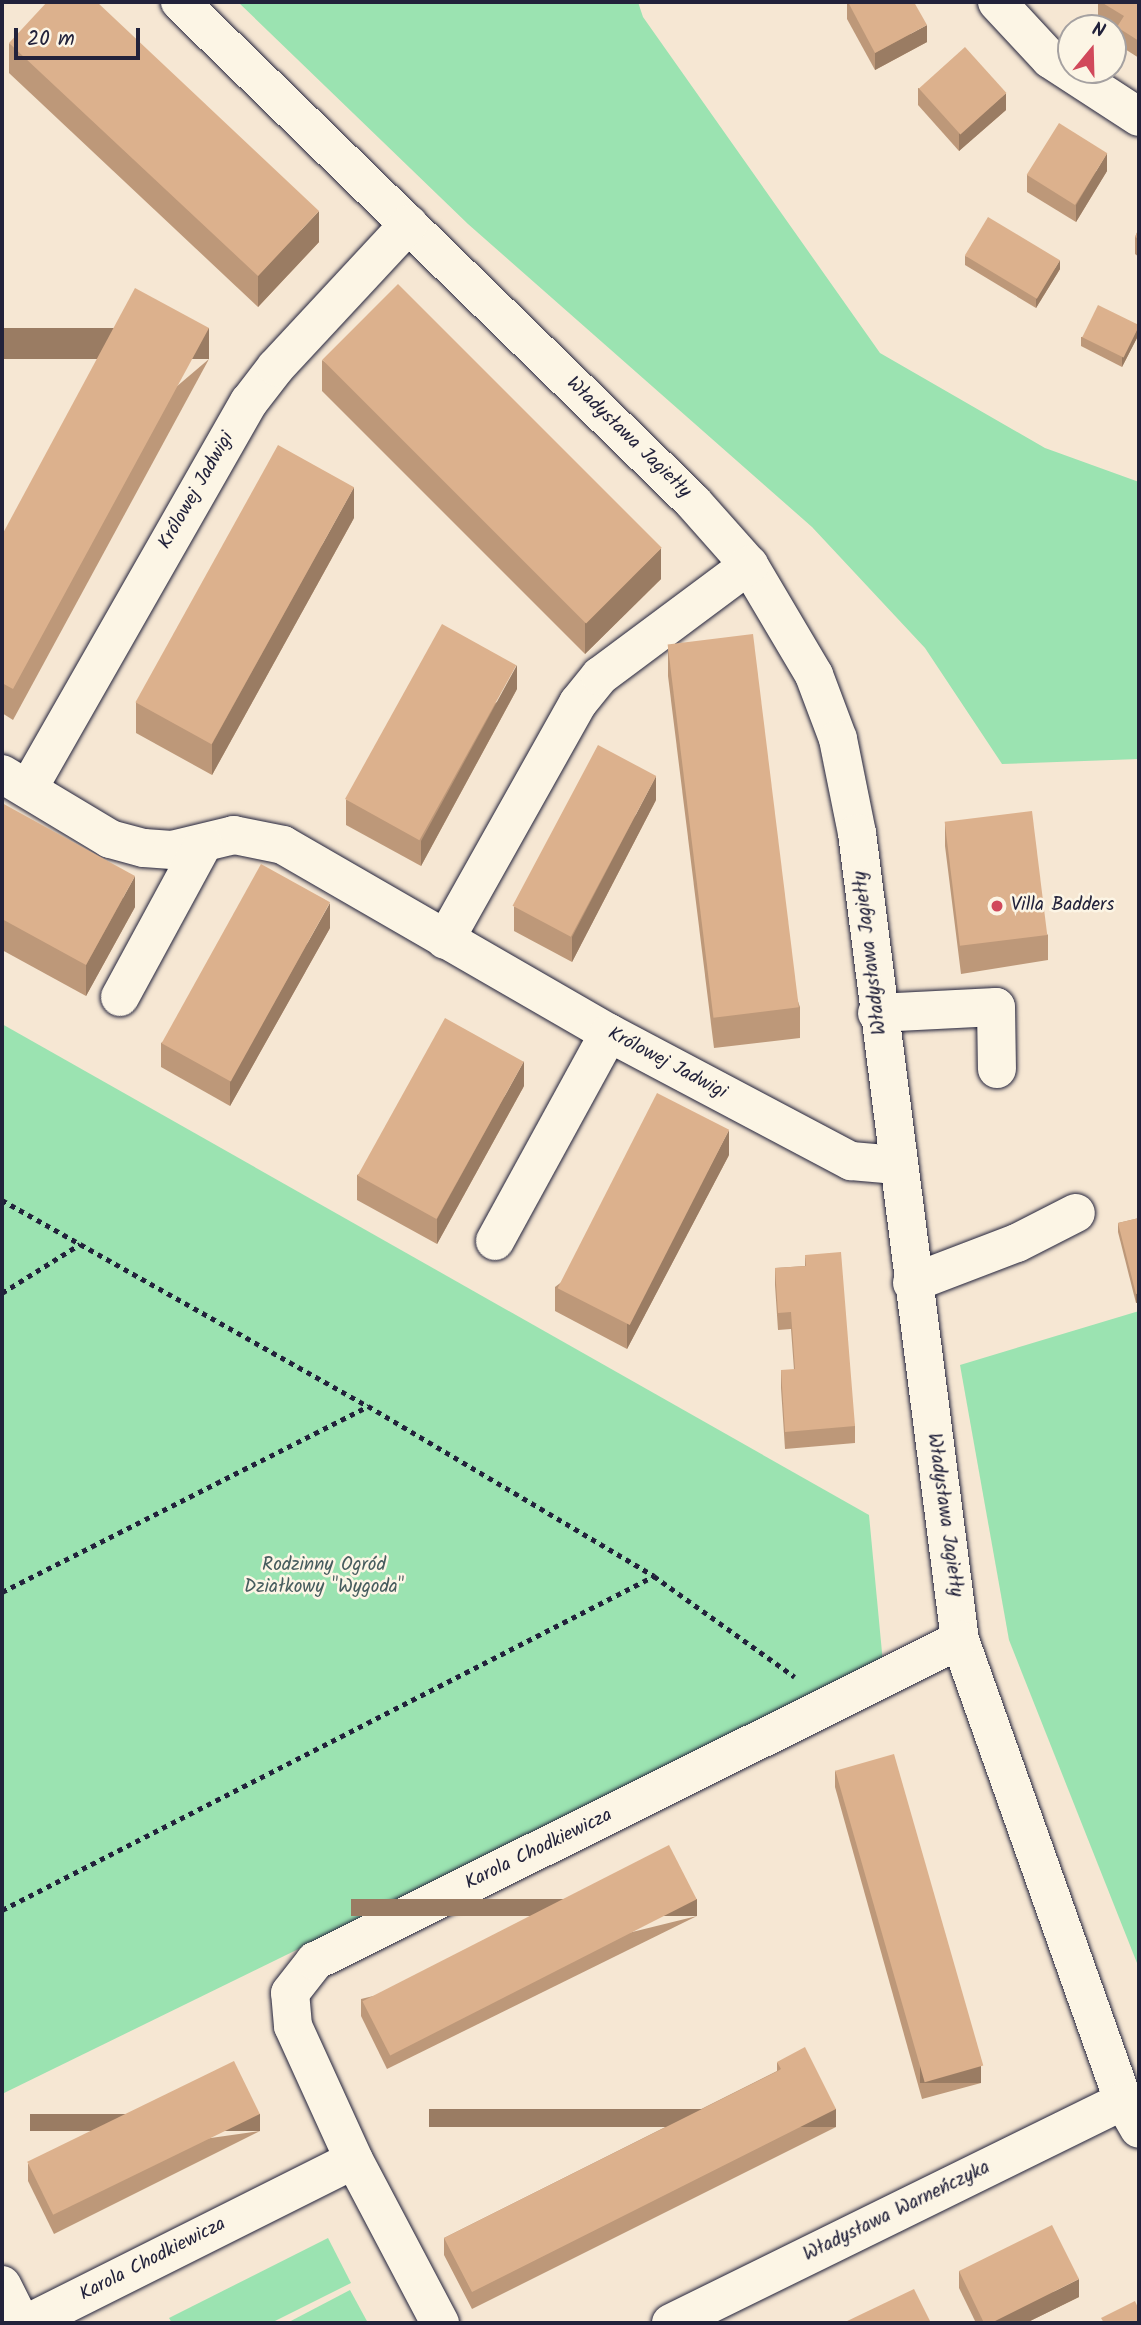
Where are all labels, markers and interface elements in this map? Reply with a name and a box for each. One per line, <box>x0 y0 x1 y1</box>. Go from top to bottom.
scale bar <box>18 14 144 58</box>
north arrow <box>1057 14 1127 84</box>
text: N <box>1088 15 1109 47</box>
text: 20 m <box>27 23 75 56</box>
street label: Władysława Jagiełły <box>561 373 695 503</box>
street label: Królowej Jadwigi <box>154 428 240 554</box>
street label: Władysława Jagiełły <box>850 870 892 1036</box>
place label: Villa Badders <box>1011 895 1114 917</box>
marker: Villa Badders <box>989 898 1005 914</box>
street label: Królowej Jadwigi <box>604 1023 730 1105</box>
street label: Władysława Jagiełły <box>921 1432 967 1598</box>
park label: Rodzinny Ogród Działkowy "Wygoda" <box>244 1555 404 1599</box>
street label: Karola Chodkiewicza <box>462 1804 616 1896</box>
street label: Władysława Warneńczyka <box>800 2157 994 2267</box>
street label: Karola Chodkiewicza <box>76 2213 230 2307</box>

